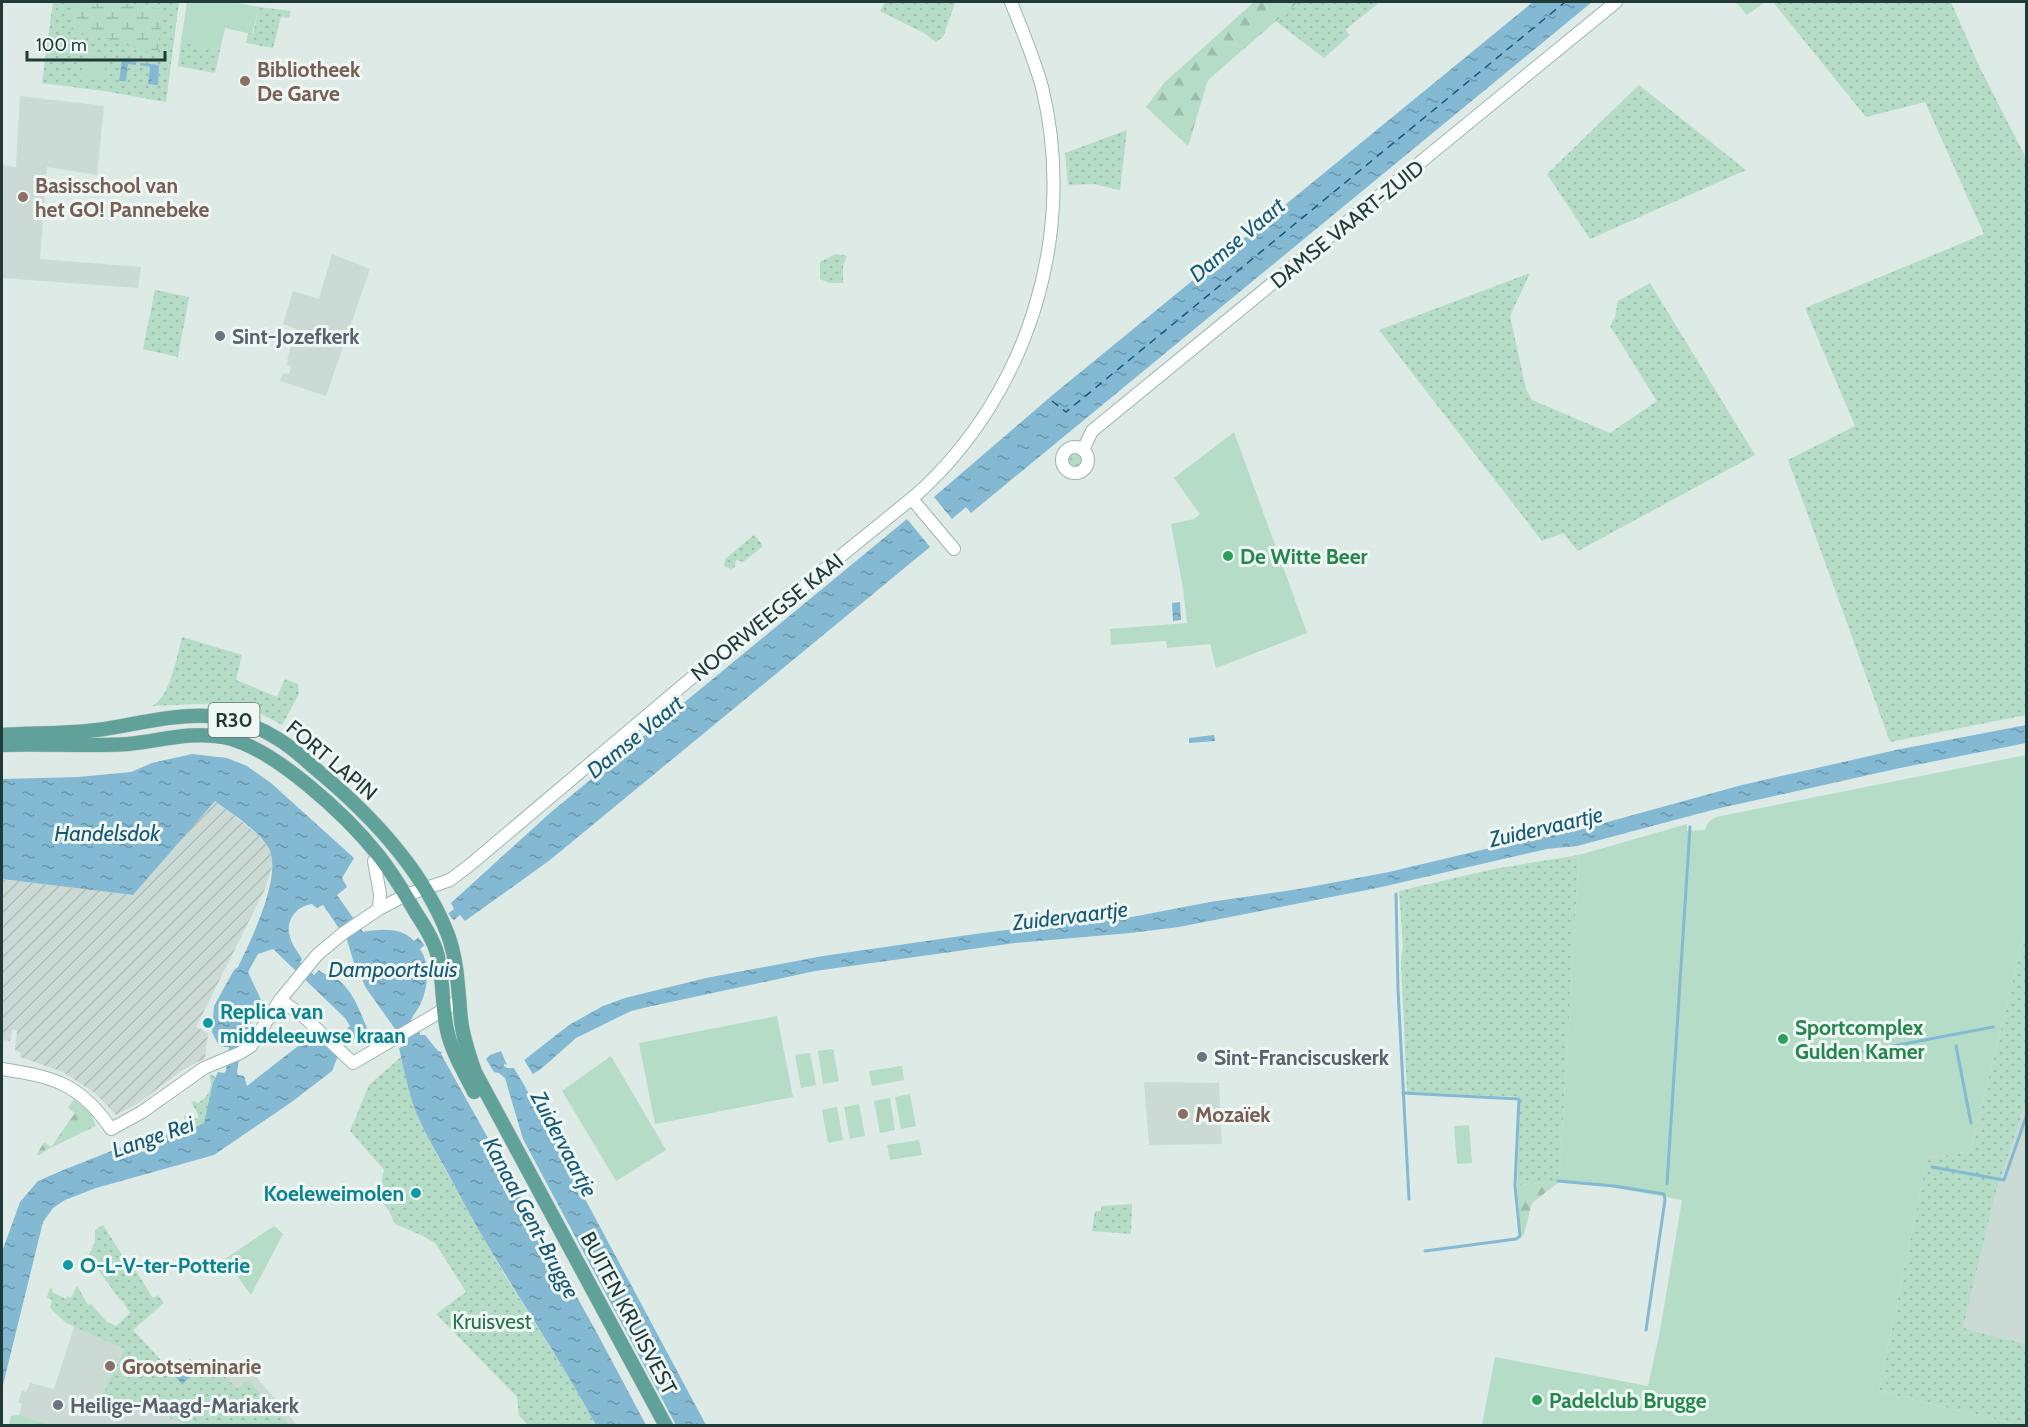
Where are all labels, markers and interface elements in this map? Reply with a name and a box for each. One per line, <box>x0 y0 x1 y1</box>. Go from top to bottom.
scale bar <box>27 24 165 62</box>
text: 100 m <box>36 34 87 56</box>
place label: Bibliotheek De Garve <box>257 57 361 106</box>
marker: Bibliotheek De Garve <box>238 74 252 88</box>
street label: DAMSE VAART-ZUID <box>1265 155 1429 293</box>
place label: Basisschool van het GO! Pannebeke <box>35 173 209 222</box>
marker: Basisschool van het GO! Pannebeke <box>16 190 30 204</box>
water label: Damse Vaart <box>1184 191 1291 288</box>
place label: Sint-Jozefkerk <box>232 324 360 349</box>
marker: Sint-Jozefkerk <box>213 329 227 343</box>
place label: De Witte Beer <box>1240 544 1367 569</box>
street label: NOORWEEGSE KAAI <box>686 548 848 686</box>
marker: De Witte Beer <box>1221 549 1235 563</box>
water label: Damse Vaart <box>581 689 690 784</box>
road number: R30 <box>208 703 260 737</box>
street label: FORT LAPIN <box>281 715 383 805</box>
water label: Zuidervaartje <box>1486 801 1606 853</box>
water label: Handelsdok <box>54 820 160 847</box>
water label: Zuidervaartje <box>1010 896 1129 937</box>
water label: Dampoortsluis <box>328 956 458 983</box>
place label: Replica van middeleeuwse kraan <box>220 999 406 1048</box>
place label: Sportcomplex Gulden Kamer <box>1795 1015 1925 1064</box>
marker: Replica van middeleeuwse kraan <box>201 1016 215 1030</box>
marker: Sportcomplex Gulden Kamer <box>1776 1032 1790 1046</box>
place label: Sint-Franciscuskerk <box>1214 1045 1390 1070</box>
marker: Sint-Franciscuskerk <box>1195 1050 1209 1064</box>
water label: Zuidervaartje <box>524 1086 603 1202</box>
place label: Mozaïek <box>1195 1102 1271 1127</box>
marker: Mozaïek <box>1176 1107 1190 1121</box>
water label: Lange Rei <box>108 1110 198 1164</box>
water label: Kanaal Gent-Brugge <box>477 1133 585 1303</box>
place label: Koeleweimolen <box>264 1181 404 1206</box>
marker: Koeleweimolen <box>409 1186 423 1200</box>
street label: BUITEN KRUISVEST <box>576 1227 682 1399</box>
place label: O-L-V-ter-Potterie <box>80 1253 250 1278</box>
marker: O-L-V-ter-Potterie <box>61 1258 75 1272</box>
park label: Kruisvest <box>452 1309 532 1334</box>
place label: Grootseminarie <box>122 1354 262 1379</box>
marker: Grootseminarie <box>103 1359 117 1373</box>
place label: Padelclub Brugge <box>1549 1388 1707 1413</box>
place label: Heilige-Maagd-Mariakerk <box>70 1393 300 1418</box>
marker: Padelclub Brugge <box>1530 1393 1544 1407</box>
marker: Heilige-Maagd-Mariakerk <box>51 1398 65 1412</box>

